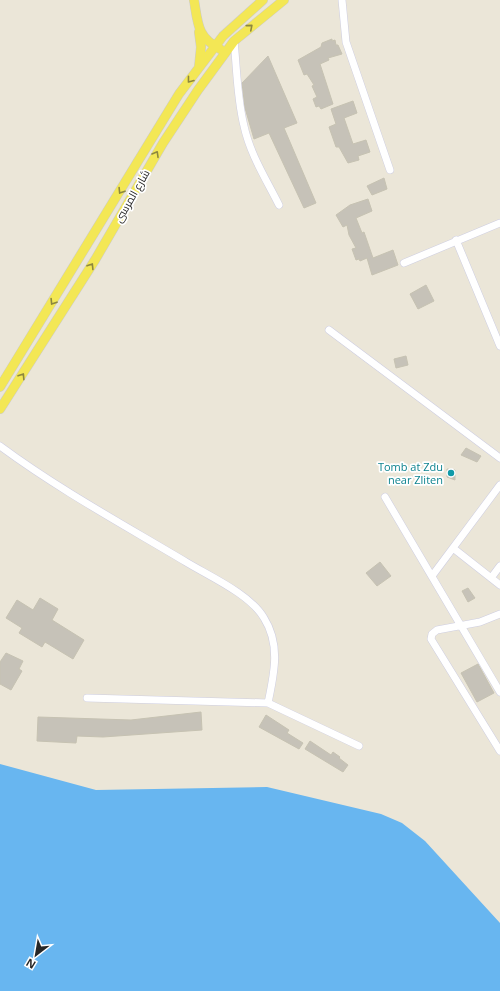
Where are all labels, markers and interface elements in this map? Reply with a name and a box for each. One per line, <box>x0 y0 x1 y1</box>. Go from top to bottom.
one-way arrow <box>245 25 252 32</box>
one-way arrow <box>187 76 194 83</box>
one-way arrow <box>152 151 159 158</box>
street label: شارع المرسى <box>110 167 154 225</box>
one-way arrow <box>119 187 126 194</box>
one-way arrow <box>86 263 94 270</box>
one-way arrow <box>51 298 58 305</box>
one-way arrow <box>17 373 25 380</box>
place label: Tomb at Zdu near Zliten <box>378 459 443 487</box>
marker: Tomb at Zdu near Zliten <box>446 468 456 478</box>
north arrow <box>16 935 56 975</box>
text: N <box>23 955 38 973</box>

